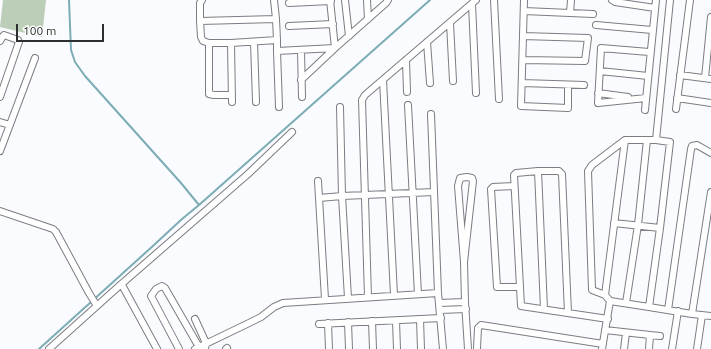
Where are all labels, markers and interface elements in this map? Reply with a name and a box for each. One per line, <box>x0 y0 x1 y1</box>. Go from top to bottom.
scale bar <box>18 16 106 42</box>
text: 100 m <box>23 24 56 37</box>

